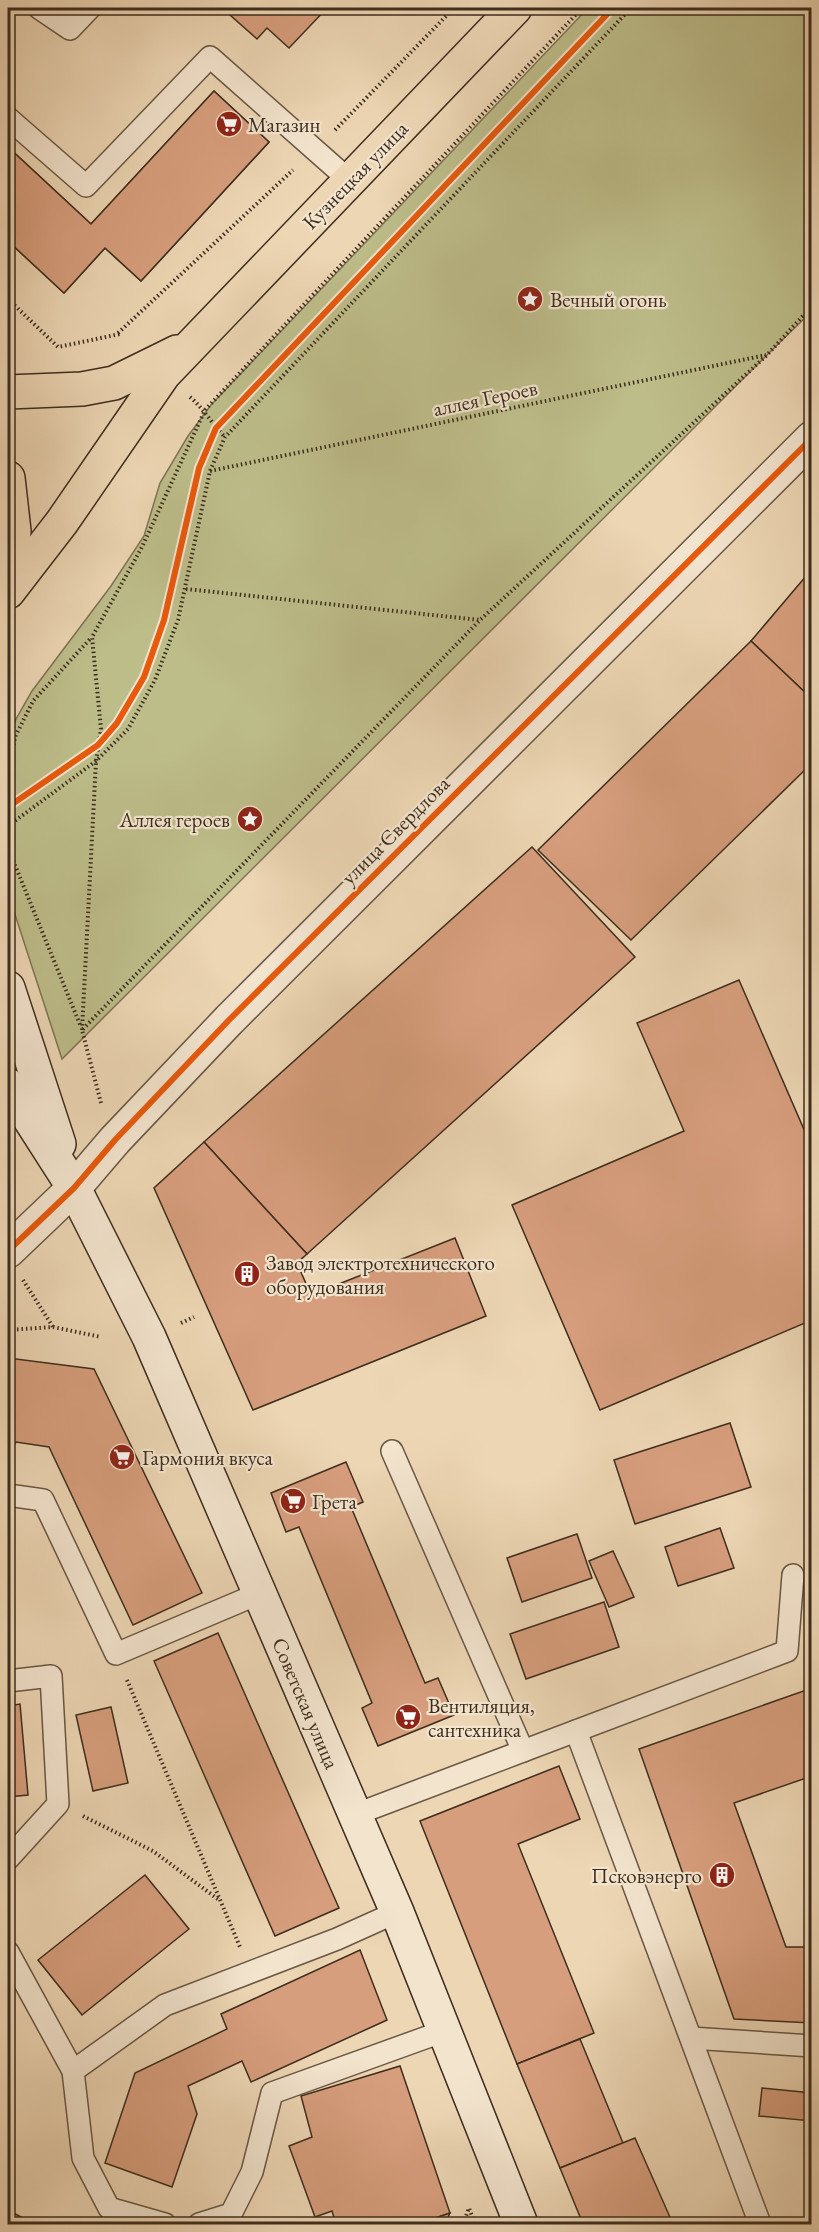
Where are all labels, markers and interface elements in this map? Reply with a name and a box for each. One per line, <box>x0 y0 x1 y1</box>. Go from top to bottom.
supermarket icon: Магазин <box>214 109 244 139</box>
place label: Магазин <box>248 111 321 138</box>
street label: Кузнецкая улица <box>296 115 414 235</box>
place icon: Вечный огонь <box>515 284 545 314</box>
place label: Вечный огонь <box>550 286 667 313</box>
street label: аллея Героев <box>430 374 540 422</box>
street label: улица Свердлова <box>335 769 456 890</box>
place icon: Аллея героев <box>235 804 265 834</box>
place label: Аллея героев <box>118 806 230 833</box>
place label: Завод электротехнического оборудования <box>266 1249 495 1300</box>
building icon: Завод электротехнического оборудования <box>232 1259 262 1289</box>
supermarket icon: Гармония вкуса <box>107 1442 137 1472</box>
place label: Гармония вкуса <box>142 1444 274 1471</box>
supermarket icon: Грета <box>278 1486 308 1516</box>
place label: Грета <box>312 1488 357 1515</box>
street label: Советская улица <box>266 1633 346 1773</box>
place label: Вентиляция, сантехника <box>428 1692 535 1743</box>
supermarket icon: Вентиляция, сантехника <box>393 1702 423 1732</box>
building icon: Псковэнерго <box>707 1860 737 1890</box>
place label: Псковэнерго <box>591 1862 702 1889</box>

